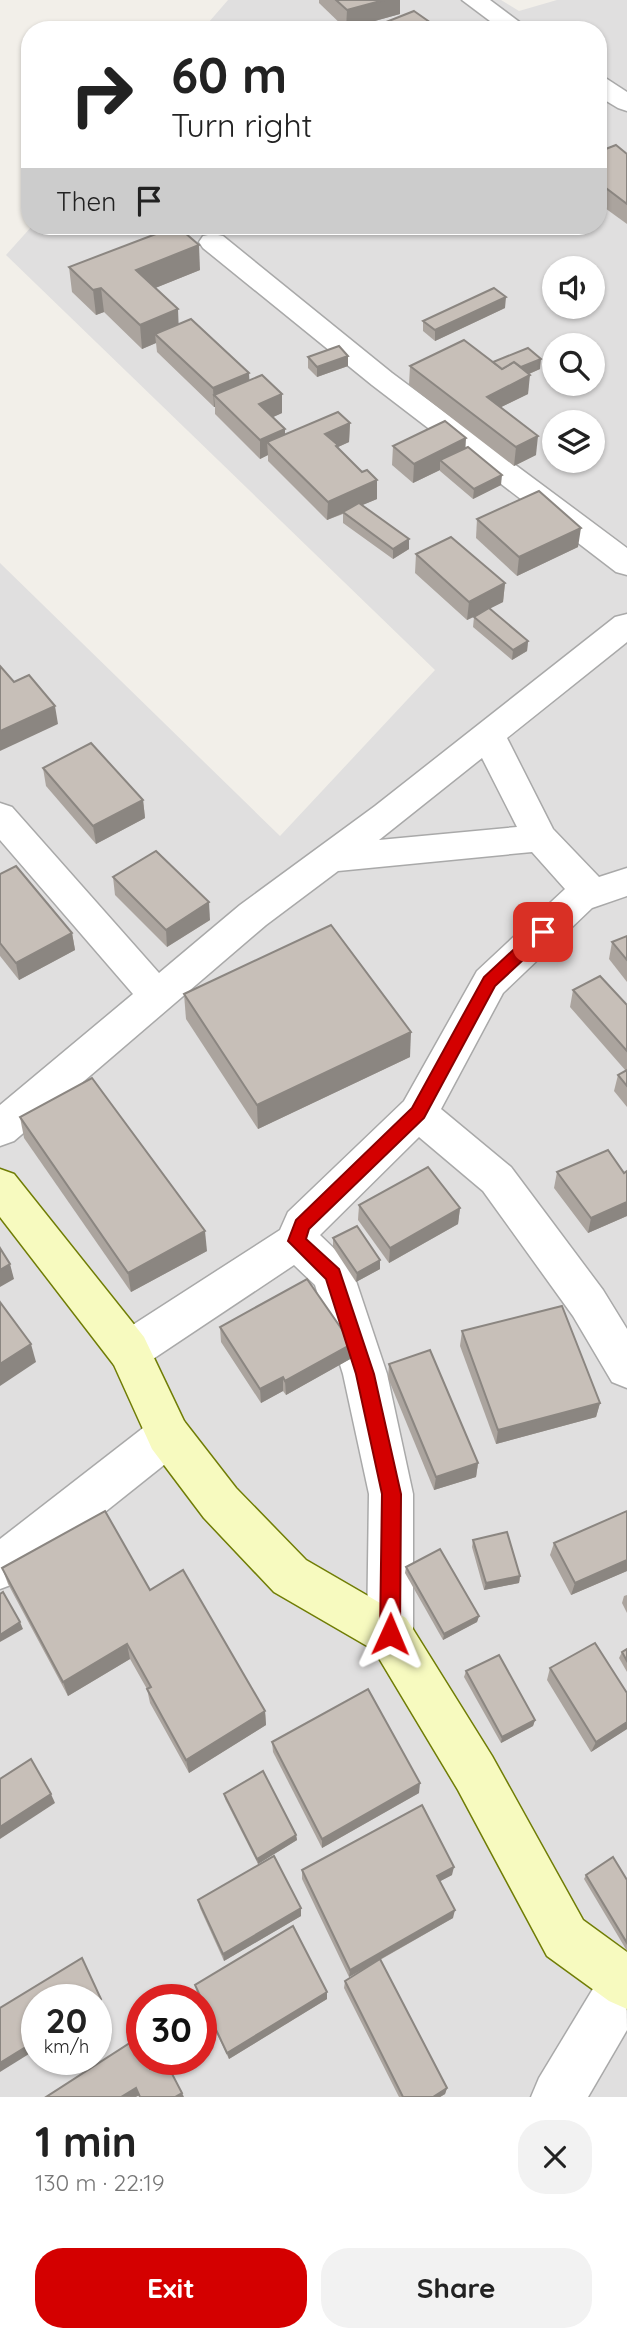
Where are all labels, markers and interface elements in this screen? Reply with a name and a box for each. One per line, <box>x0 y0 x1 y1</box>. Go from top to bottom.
text: 60 m <box>171 44 287 105</box>
icon: right <box>56 49 147 140</box>
text: Turn right <box>171 105 312 145</box>
icon: arrive <box>130 182 168 220</box>
text: Then <box>56 185 116 218</box>
map controls <box>542 256 605 473</box>
button: sound <box>542 256 605 319</box>
button: search <box>542 333 605 396</box>
button: layers <box>542 410 605 473</box>
pin <box>513 902 573 962</box>
icon: arrive <box>524 913 562 951</box>
position arrow <box>353 1597 427 1671</box>
speed limit sign: 30 <box>126 1984 217 2075</box>
text: 20 <box>46 1998 87 2042</box>
text: km/h <box>44 2035 89 2058</box>
text: 1 min <box>35 2115 137 2168</box>
button: close <box>518 2120 592 2194</box>
text: 130 m · 22:19 <box>35 2168 165 2197</box>
button: Exit <box>35 2248 307 2328</box>
button: Share <box>321 2248 592 2328</box>

